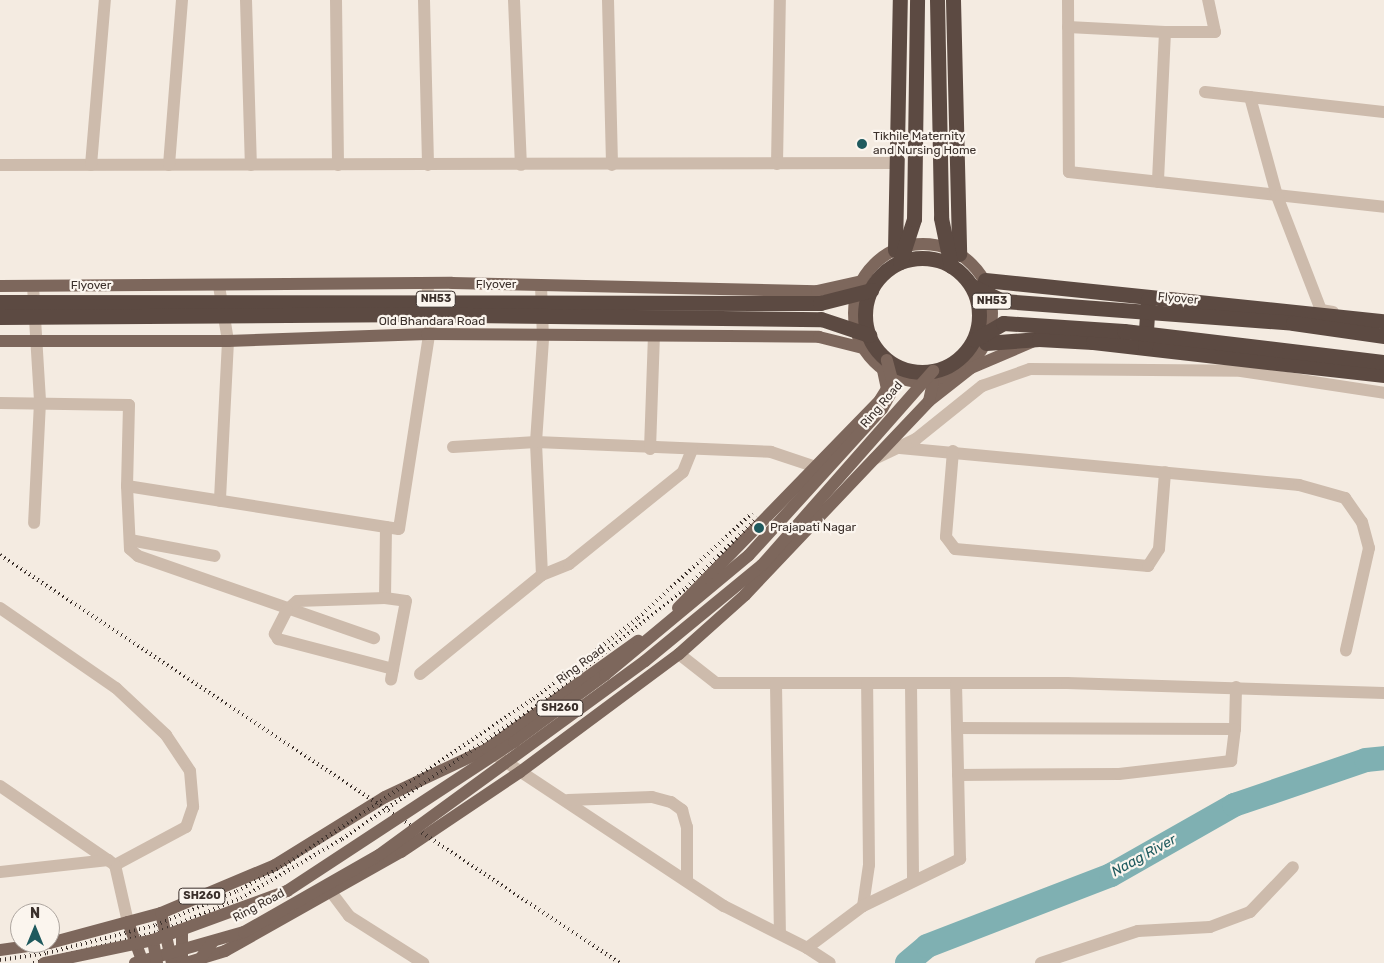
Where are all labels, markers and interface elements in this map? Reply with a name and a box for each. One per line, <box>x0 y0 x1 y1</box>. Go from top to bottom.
place label: Tikhile Maternity and Nursing Home <box>873 130 976 158</box>
marker: Tikhile Maternity and Nursing Home <box>855 137 869 151</box>
street label: Flyover <box>476 278 516 292</box>
street label: Flyover <box>71 279 111 293</box>
road number: NH53 <box>415 290 457 308</box>
street label: Flyover <box>1157 290 1199 308</box>
road number: NH53 <box>971 292 1013 310</box>
street label: Old Bhandara Road <box>379 315 485 329</box>
street label: Ring Road <box>858 379 906 431</box>
marker: Prajapati Nagar <box>752 521 766 535</box>
place label: Prajapati Nagar <box>770 521 856 535</box>
street label: Ring Road <box>554 643 608 687</box>
road number: SH260 <box>536 700 584 716</box>
water label: Naag River <box>1109 831 1179 881</box>
street label: Ring Road <box>231 886 287 926</box>
road number: SH260 <box>178 888 226 904</box>
north arrow <box>10 903 60 953</box>
text: N <box>30 905 40 922</box>

